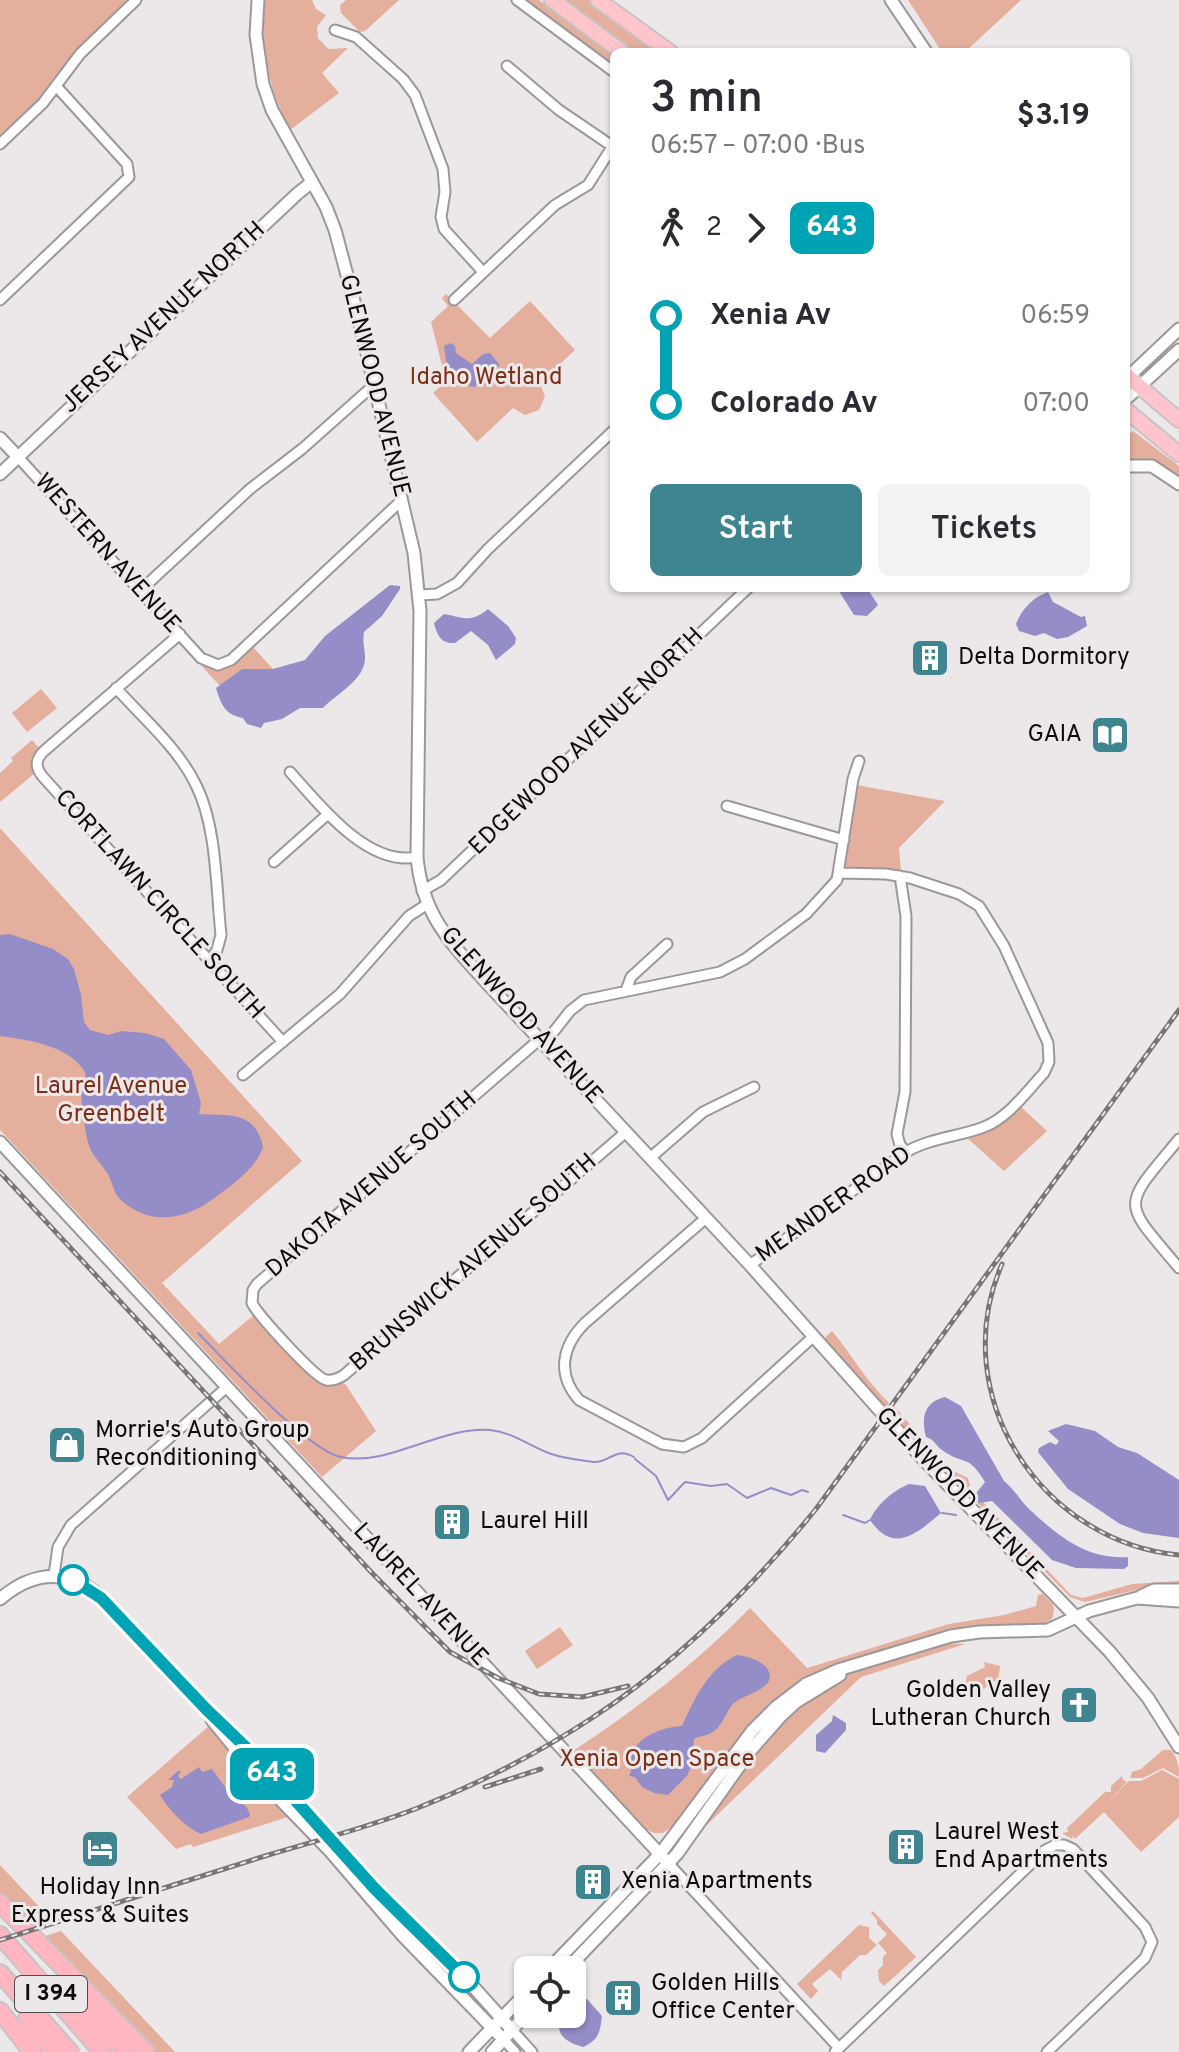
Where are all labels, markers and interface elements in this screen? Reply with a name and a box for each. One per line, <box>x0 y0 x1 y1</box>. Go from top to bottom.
text: 3 min <box>650 72 763 128</box>
text: $3.19 <box>1017 98 1090 135</box>
text: 06:57 – 07:00 · Bus <box>650 130 866 163</box>
icon: walk <box>650 206 694 250</box>
icon: forward <box>734 206 778 250</box>
text: 643 <box>806 210 858 246</box>
text: 2 <box>706 212 722 245</box>
street label: JERSEY AVENUE NORTH <box>56 216 272 420</box>
street label: GLENWOOD AVENUE <box>332 272 416 500</box>
text: Xenia Av <box>710 298 831 335</box>
text: 06:59 <box>1021 300 1090 333</box>
park label: Idaho Wetland <box>410 363 562 393</box>
text: Colorado Av <box>710 386 878 423</box>
text: 07:00 <box>1023 388 1090 421</box>
street label: WESTERN AVENUE <box>27 468 187 640</box>
button: Start <box>650 484 862 576</box>
button: Tickets <box>878 484 1090 576</box>
street label: EDGEWOOD AVENUE NORTH <box>463 622 711 862</box>
building icon: Delta Dormitory <box>909 637 951 679</box>
place label: Delta Dormitory <box>958 643 1130 673</box>
library icon: GAIA <box>1089 714 1131 756</box>
place label: GAIA <box>1028 720 1082 750</box>
street label: CORTLAWN CIRCLE SOUTH <box>48 784 270 1026</box>
street label: GLENWOOD AVENUE <box>433 921 609 1111</box>
park label: Laurel Avenue Greenbelt <box>35 1072 187 1130</box>
street label: DAKOTA AVENUE SOUTH <box>260 1085 484 1285</box>
street label: MEANDER ROAD <box>750 1140 918 1270</box>
street label: BRUNSWICK AVENUE SOUTH <box>344 1148 604 1378</box>
street label: GLENWOOD AVENUE <box>869 1401 1049 1587</box>
place label: Morrie's Auto Group Reconditioning <box>95 1416 310 1474</box>
shop icon: Morrie's Auto Group Reconditioning <box>46 1424 88 1466</box>
building icon: Laurel Hill <box>431 1501 473 1543</box>
place label: Laurel Hill <box>480 1507 589 1537</box>
street label: LAUREL AVENUE <box>346 1517 494 1673</box>
unlabelled marker <box>58 1565 88 1595</box>
place label: Golden Valley Lutheran Church <box>871 1676 1051 1734</box>
church icon: Golden Valley Lutheran Church <box>1058 1684 1100 1726</box>
park label: Xenia Open Space <box>559 1745 755 1775</box>
line badge: 643 <box>226 1748 318 1800</box>
text: 643 <box>246 1756 298 1792</box>
place label: Laurel West End Apartments <box>934 1818 1108 1876</box>
building icon: Laurel West End Apartments <box>885 1826 927 1868</box>
hotel icon: Holiday Inn Express & Suites <box>79 1828 121 1870</box>
building icon: Xenia Apartments <box>572 1861 614 1903</box>
place label: Xenia Apartments <box>621 1867 813 1897</box>
place label: Holiday Inn Express & Suites <box>11 1873 189 1931</box>
map controls <box>514 1956 586 2028</box>
button: locate <box>514 1956 586 2028</box>
unlabelled marker <box>449 1962 479 1992</box>
place label: Golden Hills Office Center <box>651 1969 795 2027</box>
road number: I 394 <box>15 1976 87 2012</box>
building icon: Golden Hills Office Center <box>602 1977 644 2019</box>

